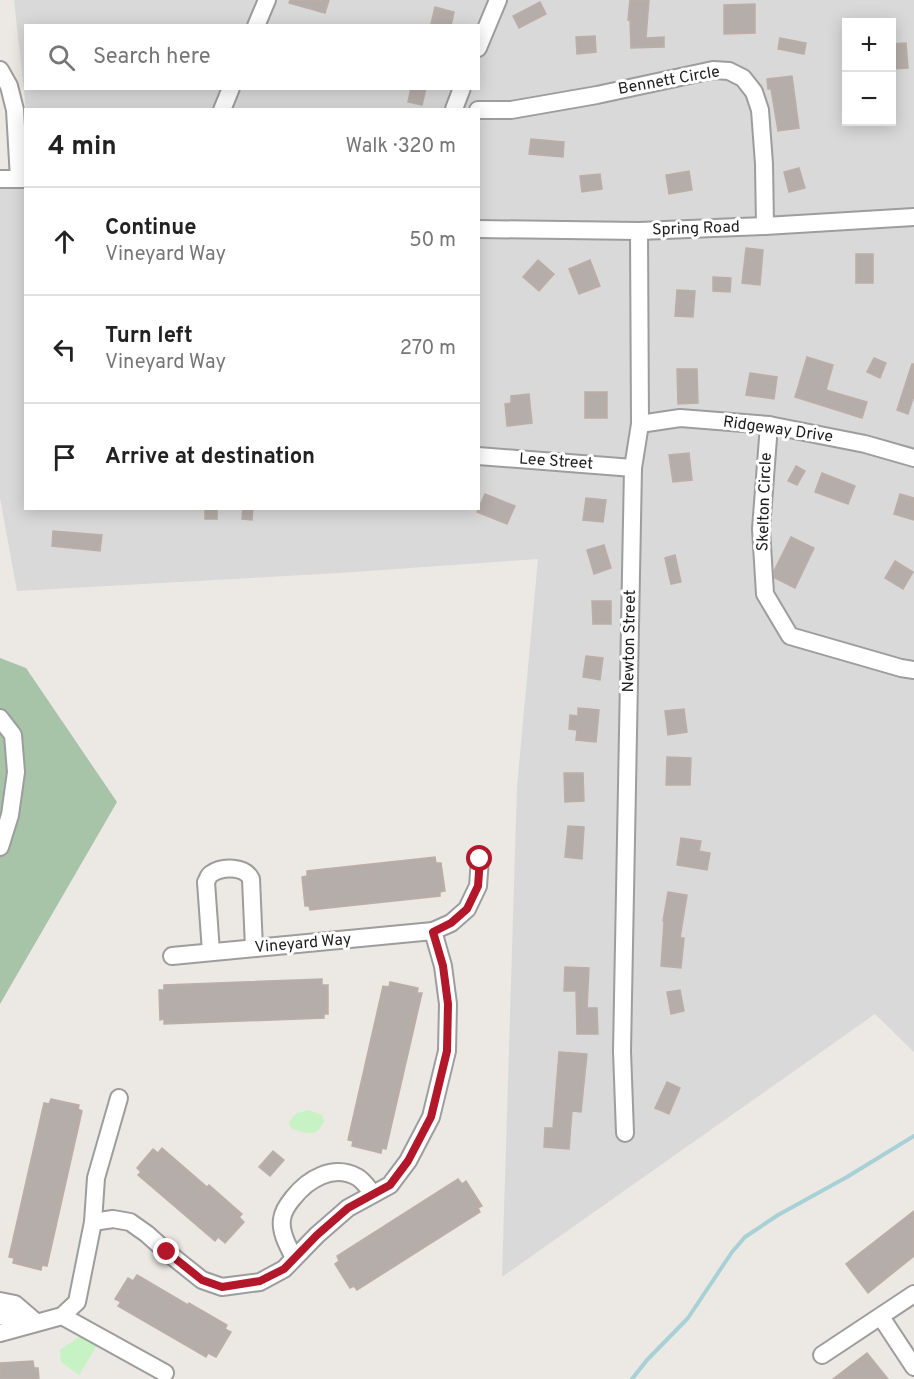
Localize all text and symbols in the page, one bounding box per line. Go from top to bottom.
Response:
map controls [842,18,896,126]
button: + [842,18,896,72]
search box [24,24,480,90]
icon: search [45,41,78,74]
text: Search here [93,44,211,71]
street label: Bennett Circle [617,62,721,100]
button: − [842,72,896,126]
text: 4 min [48,131,117,164]
text: Walk · 320 m [346,134,456,160]
text: Continue [105,215,196,242]
street label: Spring Road [652,217,740,241]
icon: ahead [48,225,81,258]
text: 50 m [409,228,456,254]
text: Vineyard Way [105,242,226,268]
text: Turn left [105,323,193,350]
icon: left [48,333,81,366]
text: 270 m [400,336,456,362]
text: Vineyard Way [105,350,226,376]
street label: Ridgeway Drive [722,412,834,448]
icon: arrive [48,441,81,474]
text: Arrive at destination [105,444,315,471]
street label: Lee Street [518,449,594,475]
street label: Skelton Circle [753,452,777,552]
street label: Newton Street [619,589,641,693]
route start [466,845,492,871]
street label: Vineyard Way [254,930,352,958]
route end [153,1238,179,1264]

